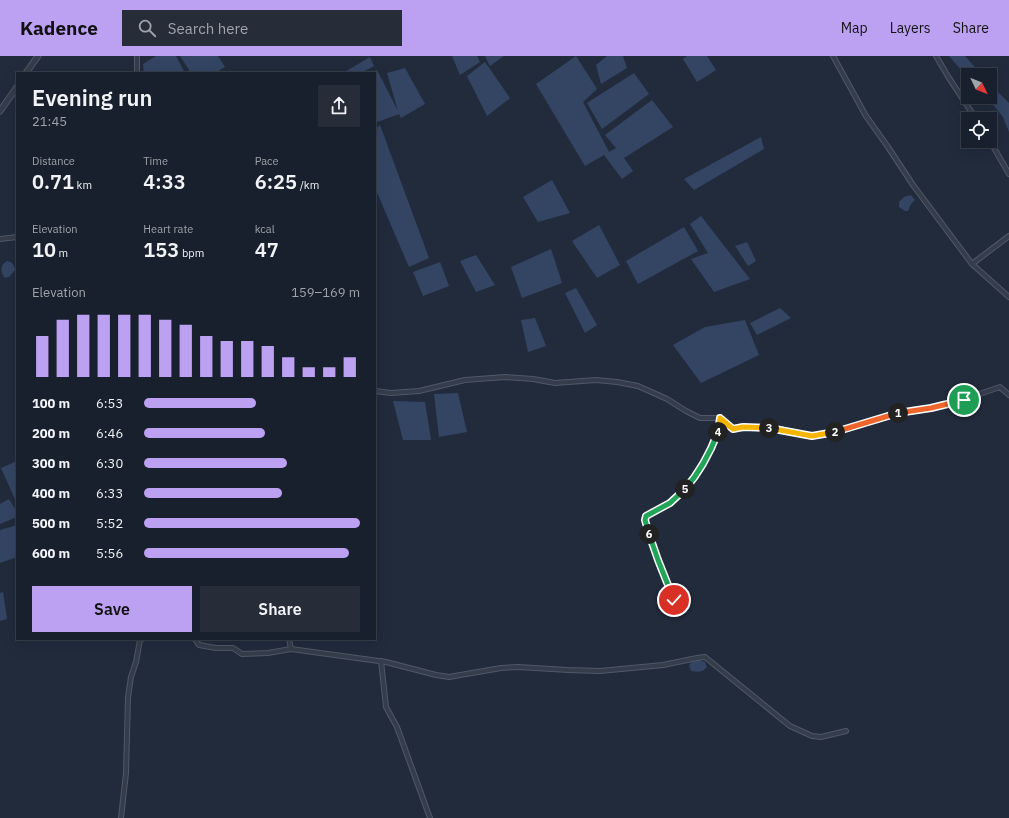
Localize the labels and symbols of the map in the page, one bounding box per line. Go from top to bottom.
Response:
north arrow [961,68,997,104]
pin [947,383,981,417]
pin: 1 [888,403,908,423]
pin: 3 [759,418,779,438]
pin: 4 [708,422,728,442]
pin: 2 [825,422,845,442]
pin: 5 [675,479,695,499]
pin: 6 [639,524,659,544]
pin [657,583,691,617]

